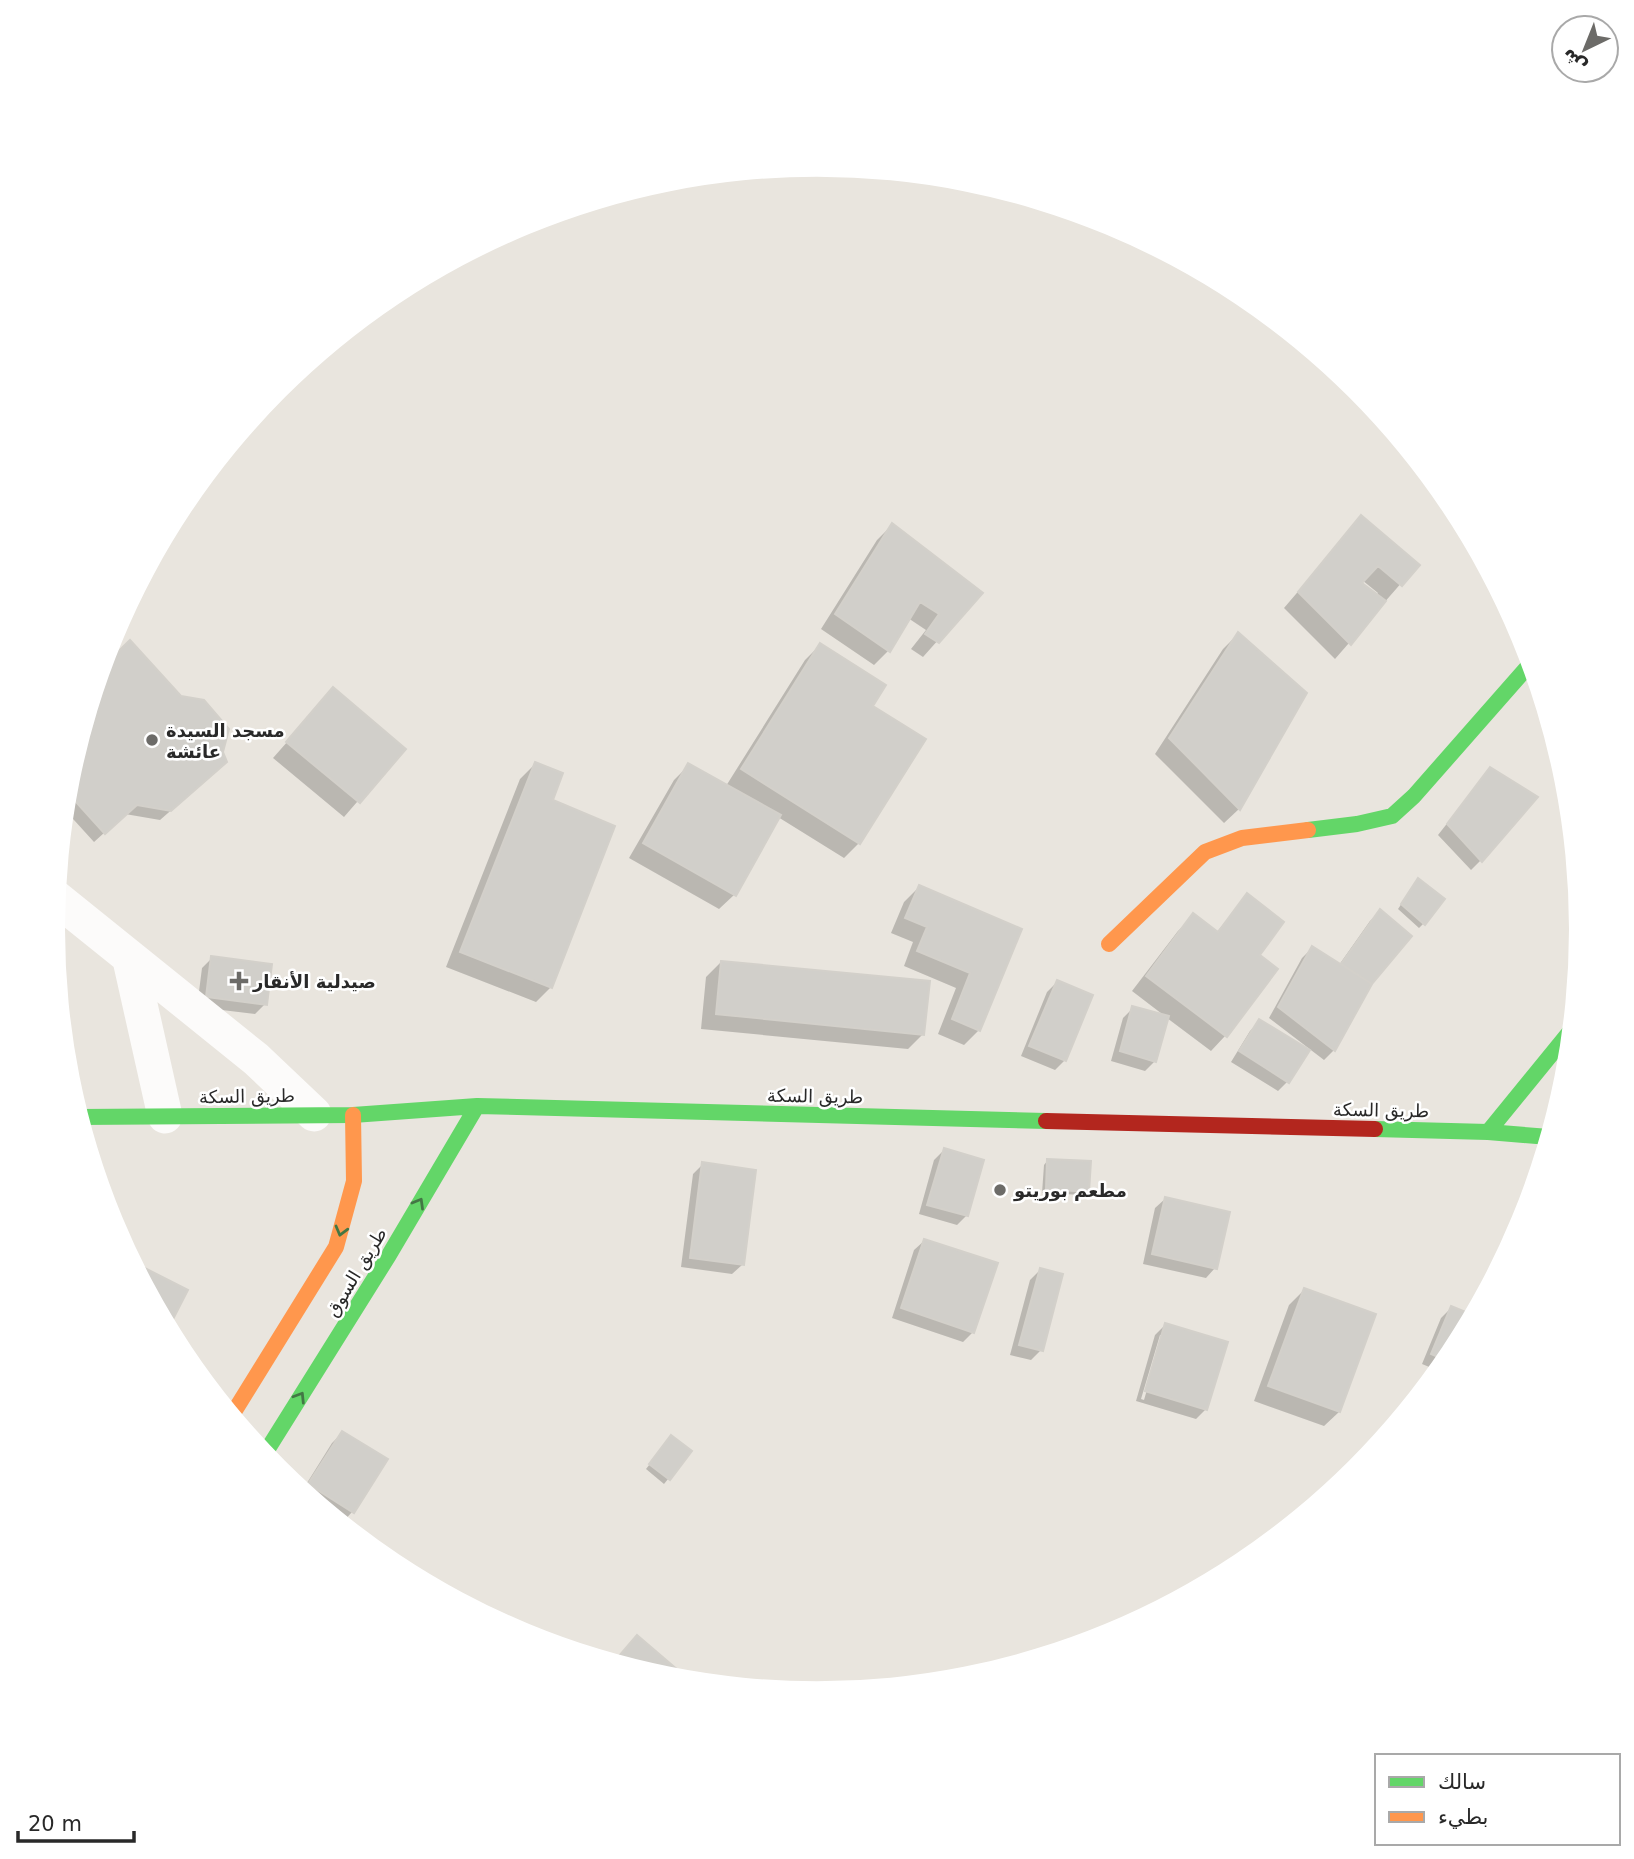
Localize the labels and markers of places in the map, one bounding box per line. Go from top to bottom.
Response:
place label: مسجد السيدة عائشة [166,720,285,762]
marker: مسجد السيدة عائشة [144,732,160,748]
place label: صيدلية الأنقار [252,971,376,992]
marker: صيدلية الأنقار [231,973,247,989]
place label: مطعم بوريتو [1013,1180,1127,1202]
marker: مطعم بوريتو [992,1182,1008,1198]

